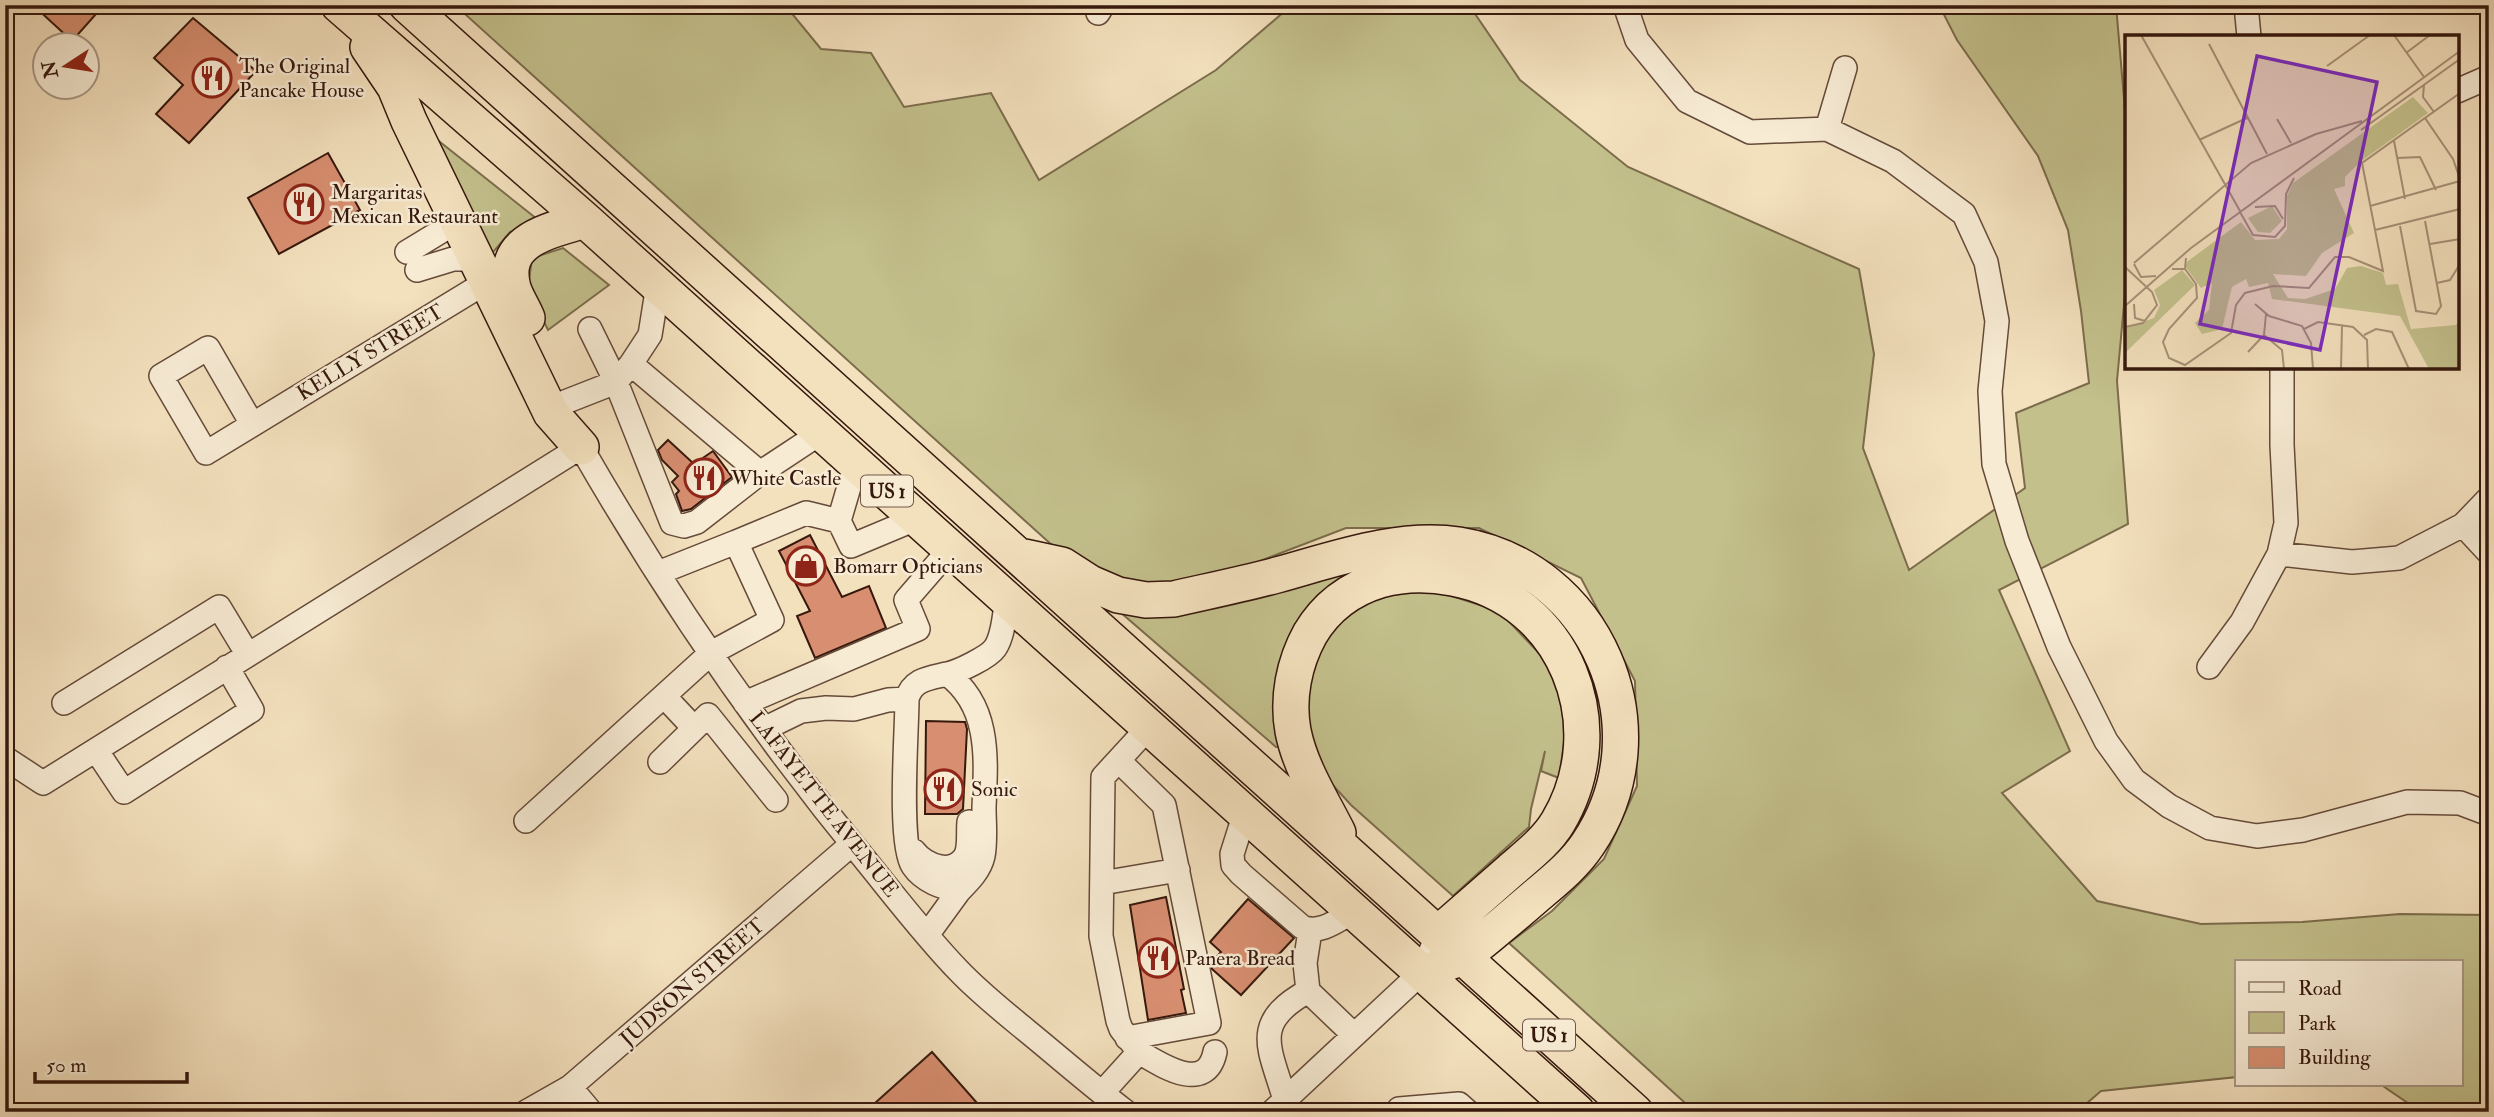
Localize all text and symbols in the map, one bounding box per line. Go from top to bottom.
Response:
north arrow [32,32,102,102]
inset map [2125,35,2459,369]
place label: The Original Pancake House [239,53,364,104]
restaurant icon: The Original Pancake House [191,57,233,99]
text: N [37,58,64,81]
place label: Margaritas Mexican Restaurant [331,179,498,230]
restaurant icon: Margaritas Mexican Restaurant [283,183,325,225]
street label: KELLY STREET [292,298,449,407]
restaurant icon: White Castle [683,457,725,499]
place label: White Castle [730,465,841,492]
road number: US 1 [861,476,913,506]
shop icon: Bomarr Opticians [785,545,827,587]
place label: Bomarr Opticians [833,553,983,580]
street label: LAFAYETTE AVENUE [743,706,905,903]
restaurant icon: Sonic [923,768,965,810]
place label: Sonic [971,776,1018,803]
street label: JUDSON STREET [614,912,771,1053]
restaurant icon: Panera Bread [1137,937,1179,979]
place label: Panera Bread [1185,945,1296,972]
legend [2235,960,2462,1086]
text: Road [2298,975,2343,1002]
text: Park [2298,1010,2336,1037]
road number: US 1 [1523,1020,1575,1050]
scale bar [35,1040,187,1084]
text: Building [2298,1044,2371,1071]
text: 50 m [46,1052,87,1079]

